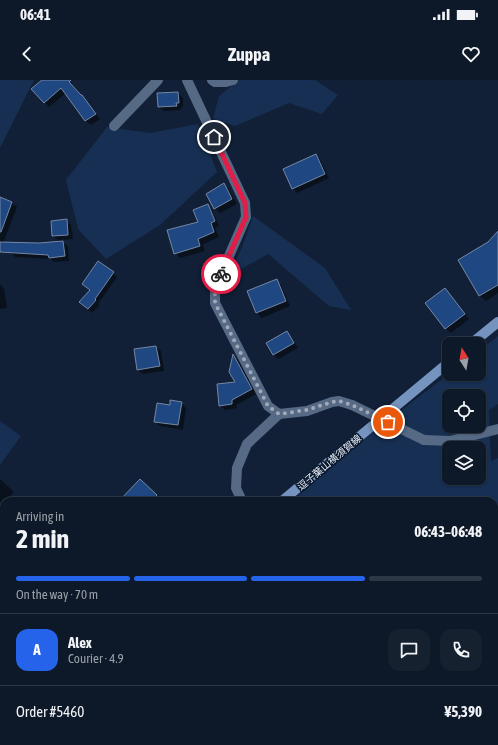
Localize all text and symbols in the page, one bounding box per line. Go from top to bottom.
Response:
text: 06:41 [20,6,51,23]
icon: back [16,43,38,65]
icon: heart [460,43,482,65]
text: Zuppa [228,44,270,65]
pin [197,120,231,154]
icon: home [203,126,225,148]
courier [201,254,241,294]
icon: bike [210,263,232,285]
north arrow [442,337,486,381]
map controls [442,337,486,485]
button: locate [442,389,486,433]
pin [371,405,405,439]
icon: bag [377,411,399,433]
street label: 逗子葉山横須賀線 [295,432,363,492]
button: layers [442,441,486,485]
text: Arriving in [16,509,64,524]
text: 06:43–06:48 [414,523,482,540]
text: 2 min [16,524,69,554]
text: On the way · 70 m [16,587,98,602]
button: chat [388,629,430,671]
button: phone [440,629,482,671]
text: Alex [68,634,92,651]
text: A [33,641,41,658]
text: Courier · 4.9 [68,651,124,666]
text: Order #5460 [16,703,84,720]
text: ¥5,390 [444,703,482,720]

